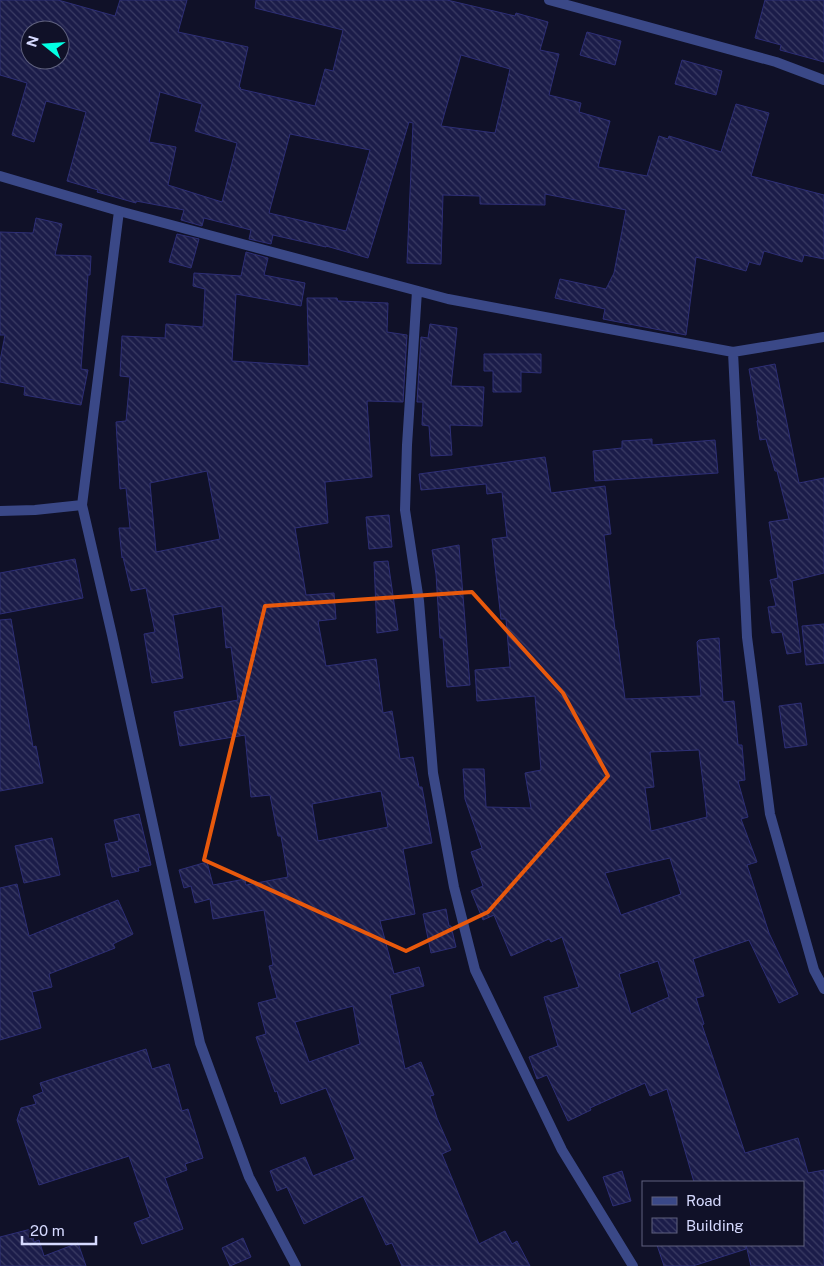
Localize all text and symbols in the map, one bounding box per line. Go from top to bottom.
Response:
north arrow [20,20,70,70]
text: N [23,34,42,49]
legend [642,1181,804,1246]
text: Road [686,1192,722,1209]
scale bar [22,1214,96,1246]
text: Building [686,1217,744,1234]
text: 20 m [30,1222,65,1239]

